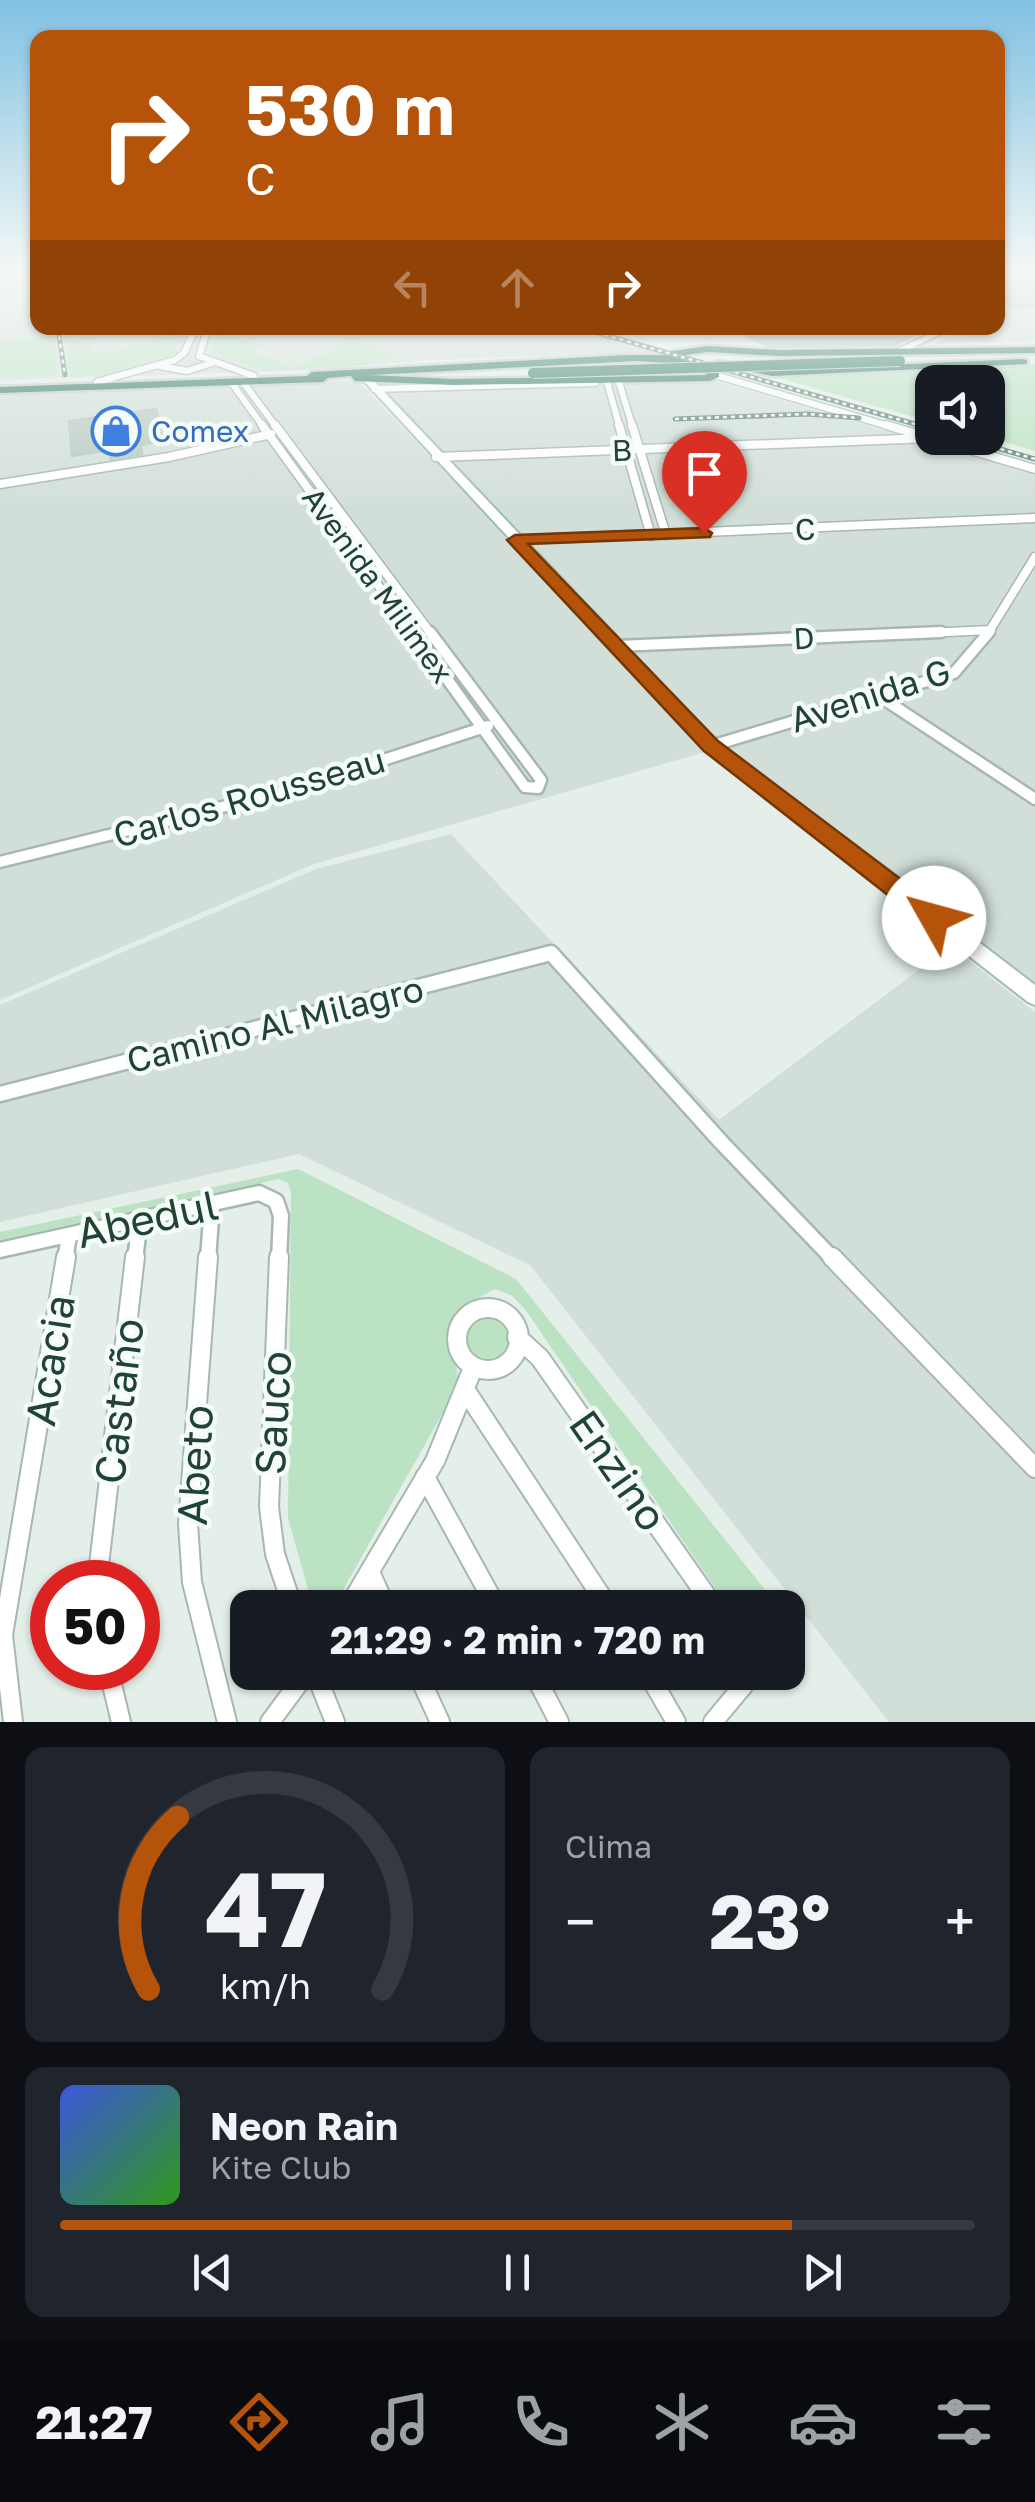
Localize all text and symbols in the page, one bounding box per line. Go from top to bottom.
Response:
text: 530 m [245,66,455,150]
icon: right [80,70,210,200]
text: C [245,151,276,205]
icon: left [385,260,440,315]
icon: ahead [490,260,545,315]
icon: right [595,260,650,315]
map controls [915,365,1005,455]
button: sound [915,365,1005,455]
shop icon: Comex [90,405,142,457]
place label: Comex [151,413,249,449]
pin [662,431,747,534]
street label: B [611,432,633,468]
icon: arrive [677,446,732,501]
street label: Avenida Milimex [295,480,461,690]
street label: C [794,510,816,548]
street label: D [793,619,815,657]
street label: Avenida G [784,649,956,741]
street label: Carlos Rousseau [108,738,390,856]
position arrow [882,866,986,970]
street label: Camino Al Milagro [122,967,428,1081]
street label: Abedul [72,1179,222,1257]
street label: Acacia [14,1291,84,1429]
street label: Castaño [83,1316,153,1486]
street label: Sauco [244,1350,300,1476]
street label: Enzino [560,1400,678,1540]
street label: Abeto [166,1404,222,1526]
speed limit sign: 50 [30,1560,160,1690]
text: 21:29 · 2 min · 720 m [330,1617,705,1662]
text: Clima [565,1827,652,1865]
text: 47 [204,1845,326,1970]
text: 23° [710,1875,830,1966]
text: − [565,1888,595,1954]
text: + [945,1888,975,1954]
text: km/h [220,1964,310,2007]
text: Neon Rain [210,2103,398,2148]
text: Kite Club [210,2148,351,2186]
icon: previous [185,2245,240,2300]
icon: pause [490,2245,545,2300]
icon: next [795,2245,850,2300]
icon: directions [224,2387,294,2457]
icon: music [365,2387,435,2457]
icon: phone [506,2387,576,2457]
icon: climate [647,2387,717,2457]
icon: car [788,2387,858,2457]
icon: filters [929,2387,999,2457]
text: 21:27 [36,2395,153,2449]

